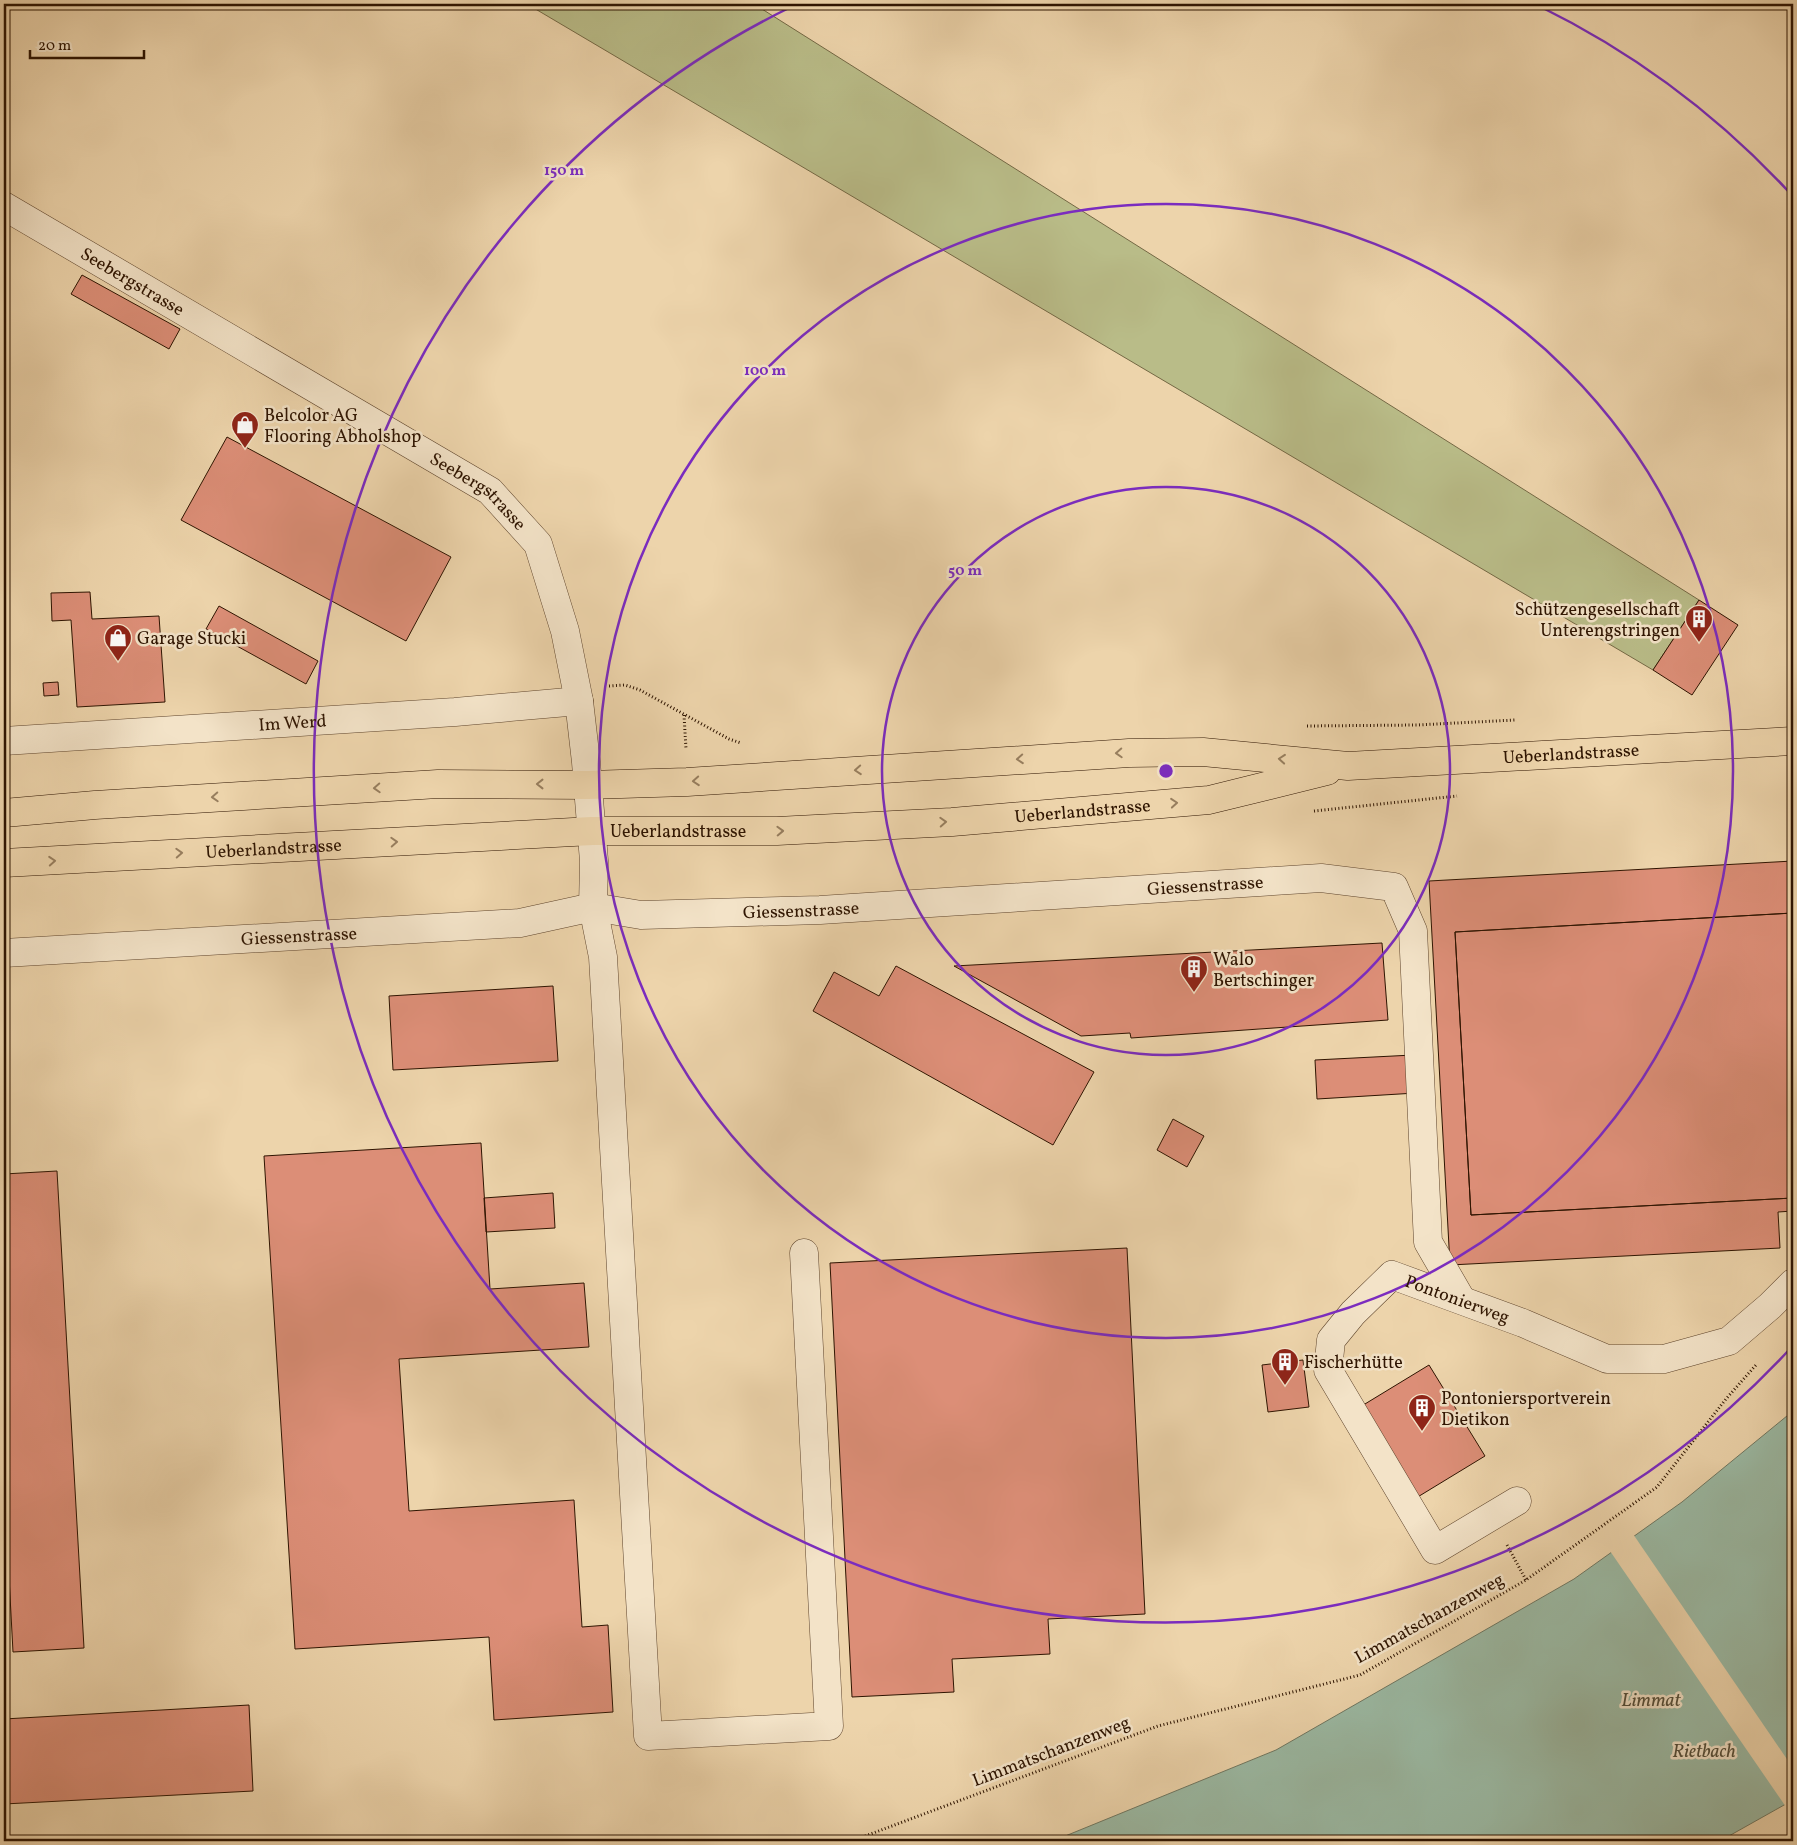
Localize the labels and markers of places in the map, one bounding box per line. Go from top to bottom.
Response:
place label: Belcolor AG Flooring Abholshop [264,404,421,450]
shop icon: Belcolor AG Flooring Abholshop [230,410,260,449]
place label: Schützengesellschaft Unterengstringen [1515,598,1680,644]
building icon: Schützengesellschaft Unterengstringen [1684,604,1714,643]
shop icon: Garage Stucki [103,623,133,662]
place label: Garage Stucki [137,627,246,652]
centre of rings [1157,762,1175,780]
place label: Walo Bertschinger [1213,948,1315,994]
building icon: Walo Bertschinger [1179,954,1209,993]
building icon: Fischerhütte [1270,1347,1300,1386]
place label: Fischerhütte [1304,1351,1403,1376]
place label: Pontoniersportverein Dietikon [1441,1387,1611,1433]
building icon: Pontoniersportverein Dietikon [1407,1393,1437,1432]

